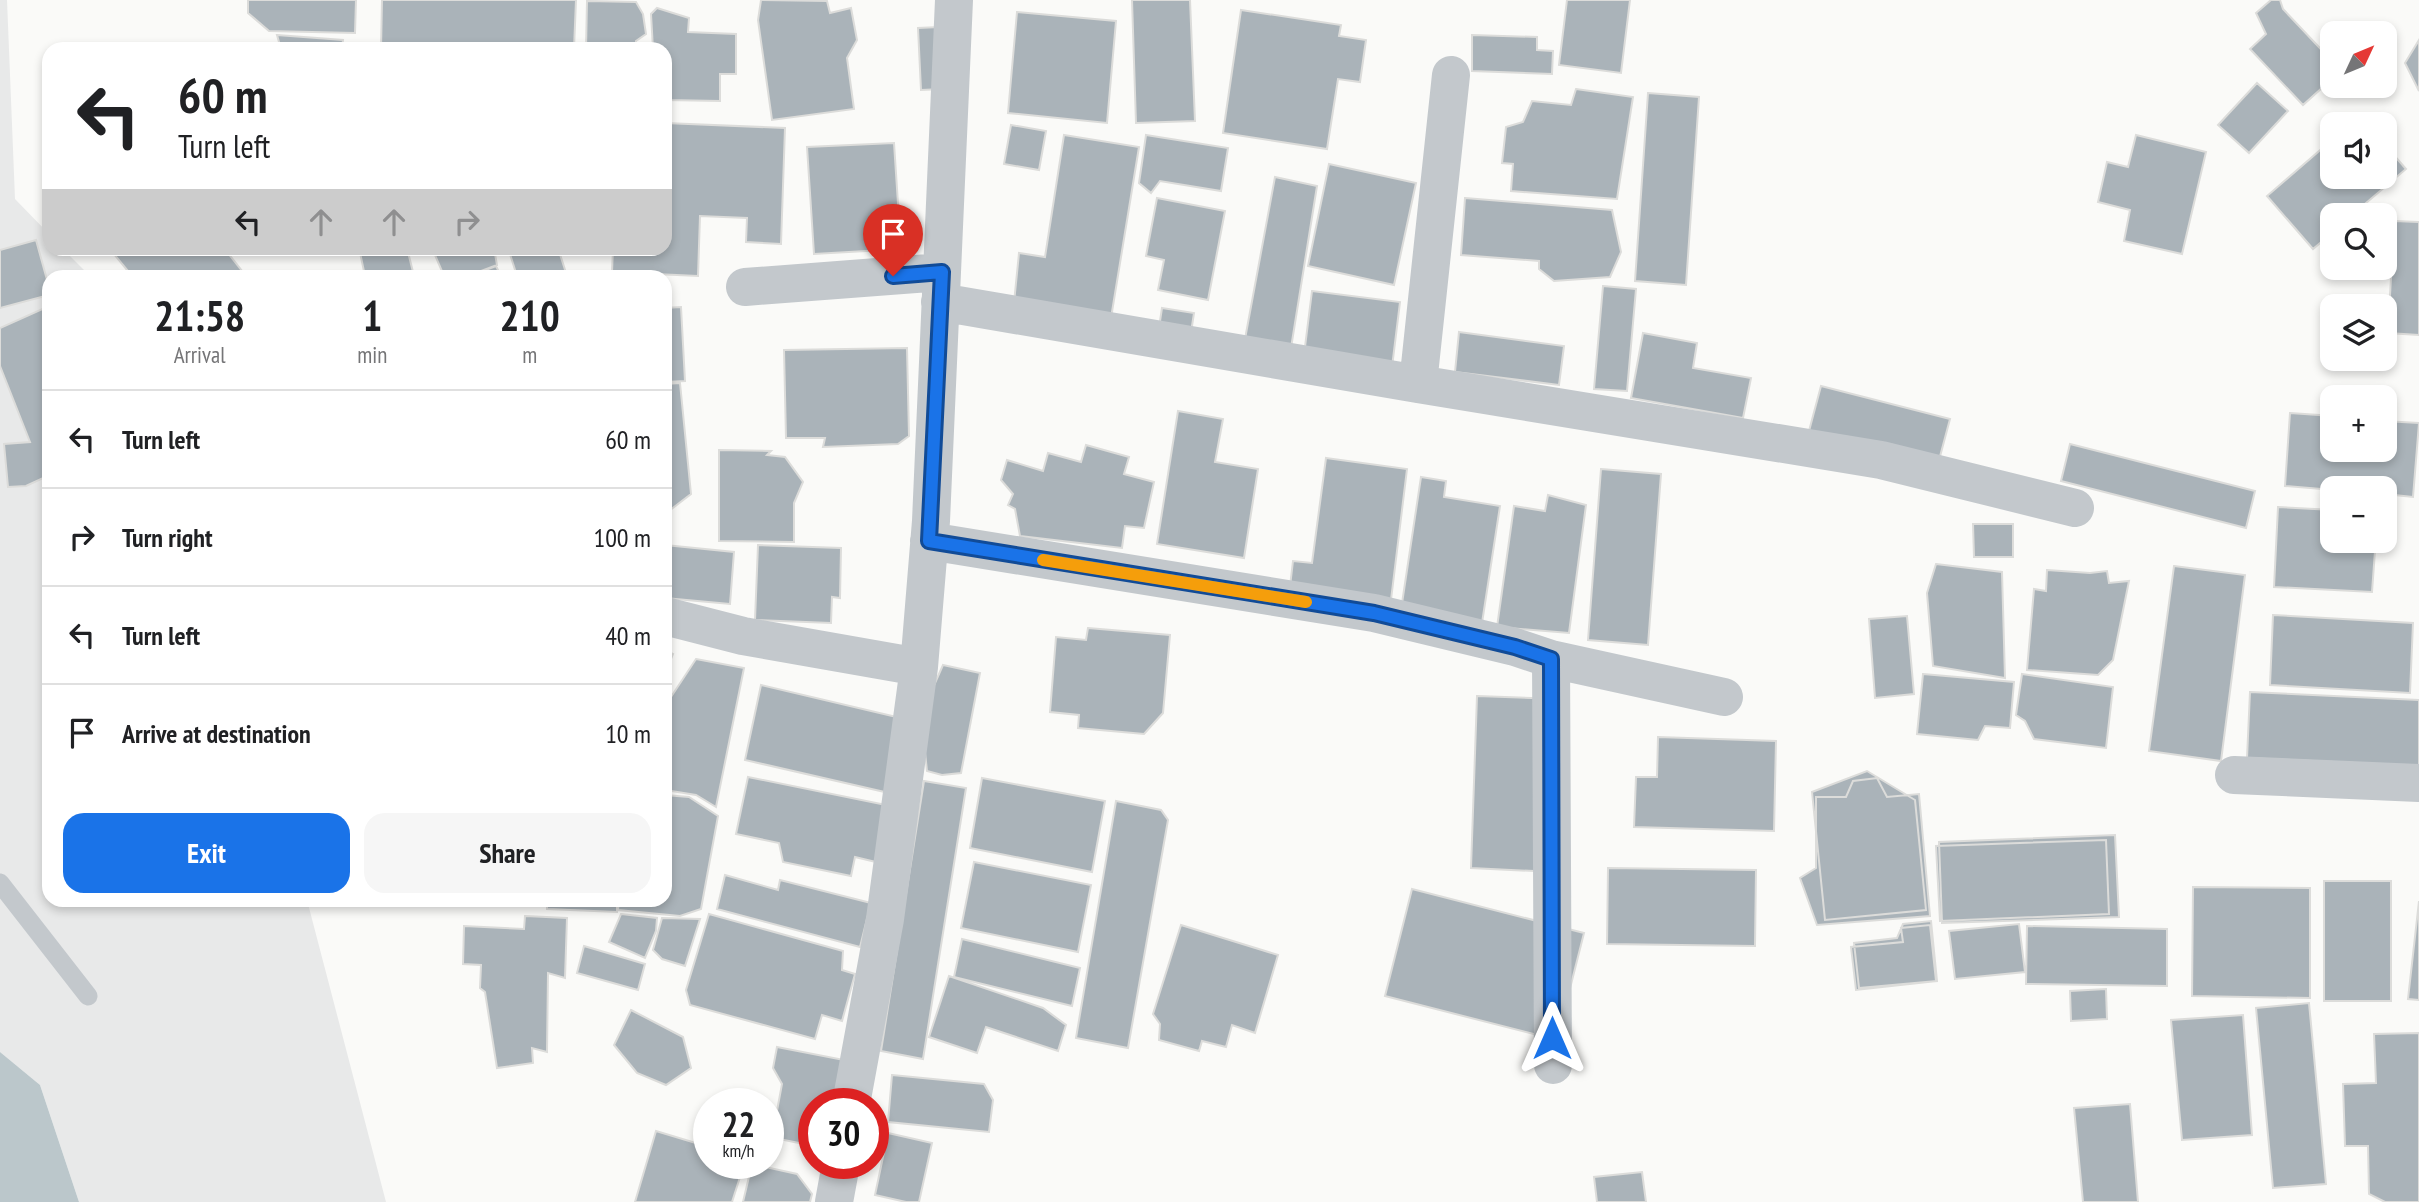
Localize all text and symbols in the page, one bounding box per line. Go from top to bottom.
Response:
north arrow [2320,21,2398,98]
map controls [2320,21,2397,553]
text: 60 m [178,63,267,127]
icon: left [63,70,154,161]
button: sound [2320,112,2397,189]
text: Turn left [178,125,270,167]
icon: left [229,203,267,241]
icon: ahead [302,203,340,241]
icon: ahead [375,203,413,241]
icon: right [448,203,486,241]
button: search [2320,203,2397,280]
pin [863,204,923,276]
icon: arrive [874,215,912,253]
text: 21:58 [154,288,245,343]
text: 1 [362,288,382,343]
text: 210 [500,288,560,343]
button: layers [2320,294,2397,371]
text: Arrival [174,340,226,369]
text: min [357,340,387,369]
text: m [522,340,537,369]
button: + [2320,385,2397,462]
icon: left [63,420,101,458]
text: Turn left [122,423,200,456]
text: 60 m [605,423,651,456]
button: − [2320,476,2397,553]
icon: right [63,518,101,556]
text: Turn right [122,521,213,554]
text: 100 m [593,521,651,554]
icon: left [63,616,101,654]
text: Turn left [122,619,200,652]
text: 40 m [605,619,651,652]
icon: arrive [63,714,101,752]
text: Arrive at destination [122,717,311,750]
text: 10 m [605,717,651,750]
button: Exit [63,813,350,893]
button: Share [364,813,651,893]
position arrow [1515,1001,1589,1075]
speed limit sign: 30 [798,1088,889,1179]
text: 22 [722,1101,755,1147]
text: km/h [723,1139,754,1162]

